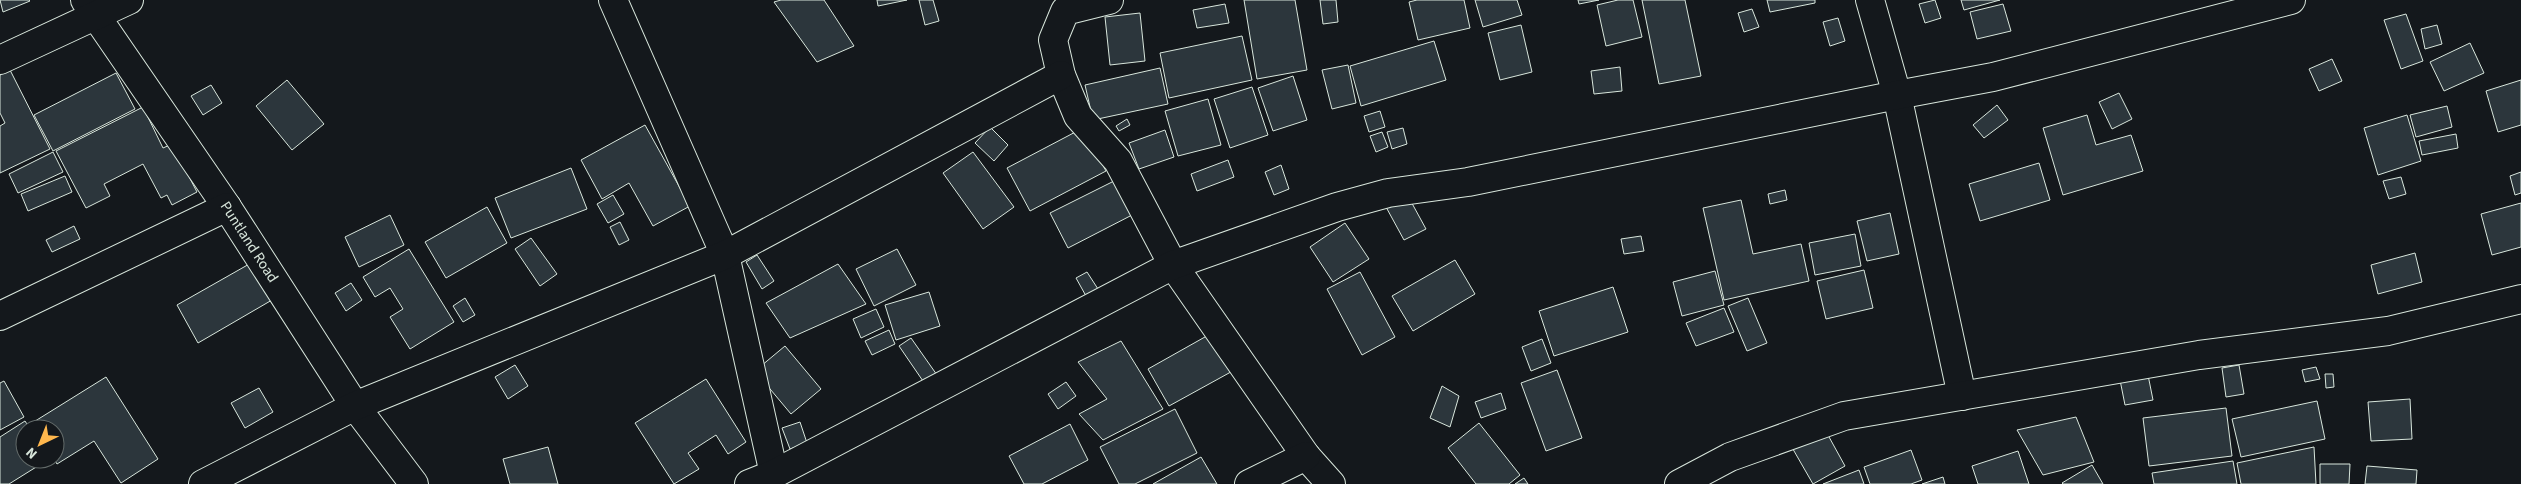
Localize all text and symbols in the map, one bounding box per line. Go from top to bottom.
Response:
street label: Puntland Road [215,197,283,287]
north arrow [15,419,65,469]
text: N [22,442,42,463]

